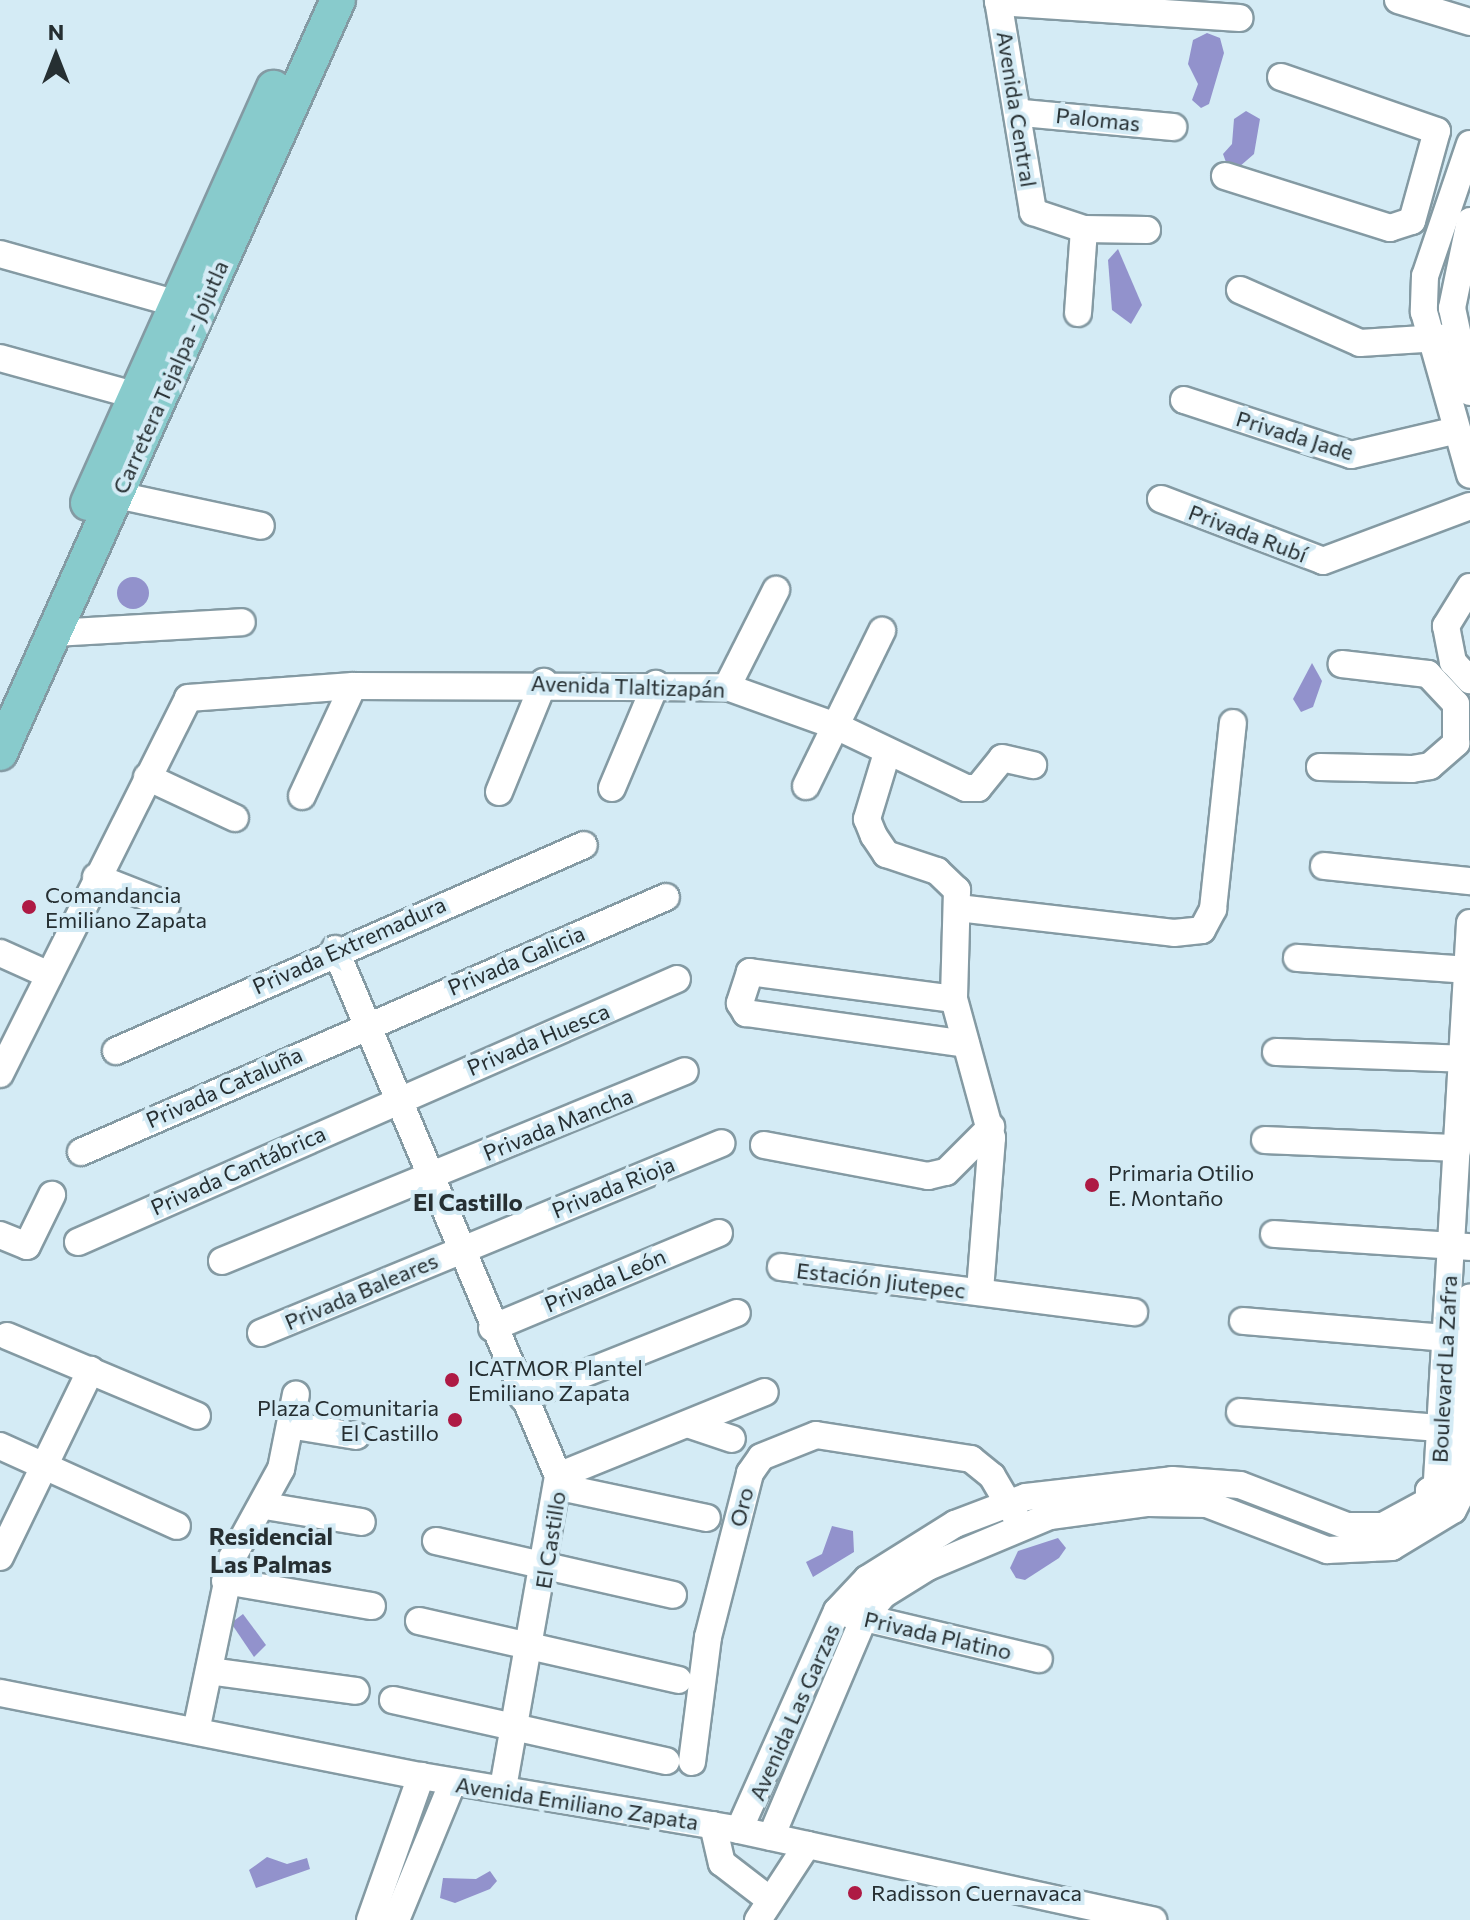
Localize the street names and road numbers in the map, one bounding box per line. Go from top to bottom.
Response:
street label: Avenida Central [992,29,1042,189]
street label: Palomas [1054,101,1142,137]
street label: Carretera Tejalpa - Jojutla [107,256,233,498]
street label: Privada Jade [1233,405,1357,465]
street label: Privada Rubí [1185,498,1311,568]
street label: Avenida Tlaltizapán [530,669,726,703]
street label: Privada Extremadura [248,890,450,1000]
street label: Privada Galicia [444,919,588,1001]
street label: Privada Huesca [463,997,613,1081]
street label: Privada Cataluña [142,1041,306,1133]
street label: Privada Mancha [479,1082,637,1166]
street label: Privada Cantábrica [146,1120,330,1220]
street label: Privada Rioja [548,1150,678,1224]
street label: Privada León [540,1243,670,1317]
street label: Privada Baleares [281,1247,441,1335]
street label: Estación Jiutepec [795,1257,967,1303]
street label: Boulevard La Zafra [1426,1275,1462,1463]
street label: Oro [723,1485,759,1529]
street label: El Castillo [529,1489,571,1591]
street label: Privada Platino [862,1605,1014,1665]
street label: Avenida Las Garzas [743,1620,845,1804]
street label: Avenida Emiliano Zapata [454,1771,700,1835]

